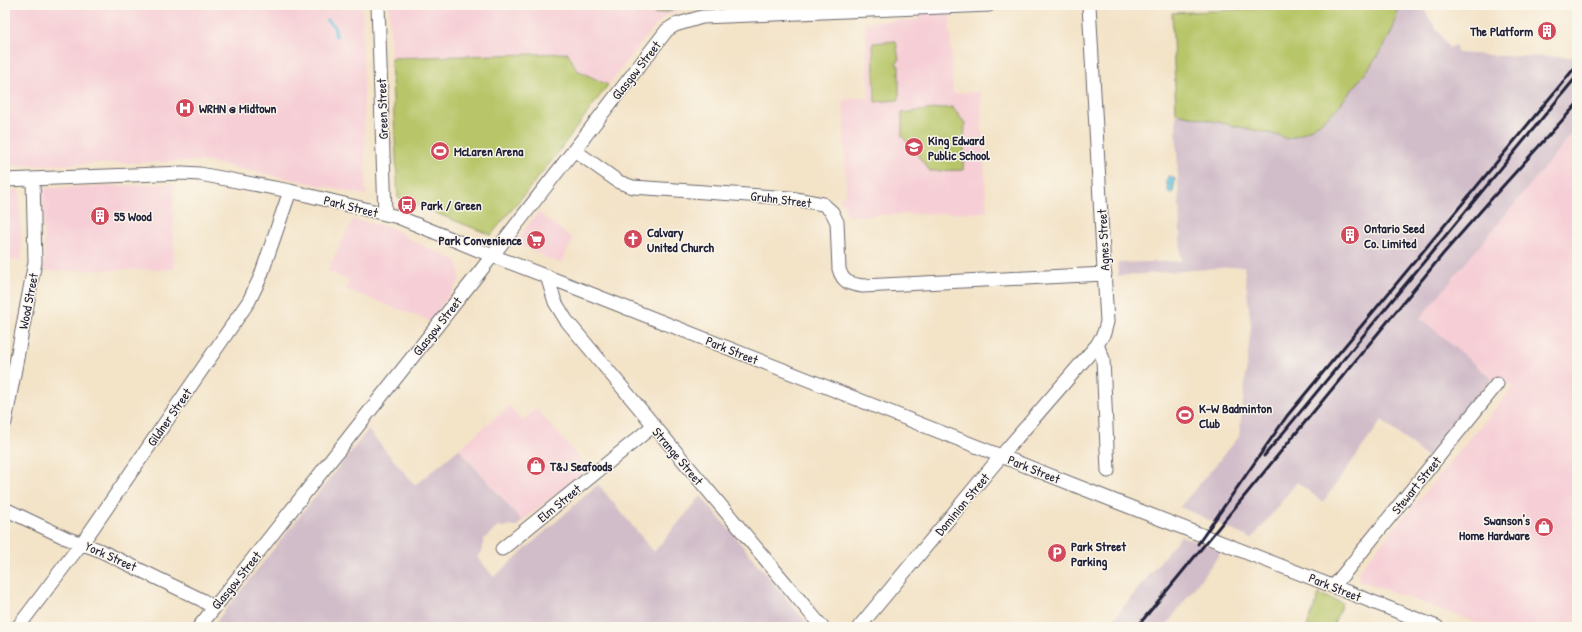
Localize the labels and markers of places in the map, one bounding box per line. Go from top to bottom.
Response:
building icon: The Platform [1536,20,1558,42]
place label: The Platform [1469,22,1533,40]
hospital icon: WRHN @ Midtown [174,97,196,119]
place label: WRHN @ Midtown [199,99,276,117]
place label: King Edward Public School [928,131,990,164]
school or university icon: King Edward Public School [903,136,925,158]
sports icon: McLaren Arena [429,140,451,162]
place label: McLaren Arena [454,142,524,160]
bus stop icon: Park / Green [396,194,418,216]
place label: Park / Green [421,196,482,214]
building icon: 55 Wood [89,205,111,227]
place label: 55 Wood [114,207,152,225]
place label: Ontario Seed Co. Limited [1364,219,1425,252]
place label: Calvary United Church [647,223,714,256]
building icon: Ontario Seed Co. Limited [1339,224,1361,246]
church icon: Calvary United Church [622,228,644,250]
supermarket icon: Park Convenience [525,229,547,251]
place label: Park Convenience [439,231,523,249]
place label: K-W Badminton Club [1199,399,1272,432]
sports icon: K-W Badminton Club [1174,404,1196,426]
shop icon: T&J Seafoods [525,455,547,477]
place label: T&J Seafoods [549,457,612,475]
place label: Swanson's Home Hardware [1459,511,1531,544]
shop icon: Swanson's Home Hardware [1533,516,1555,538]
place label: Park Street Parking [1071,537,1127,571]
parking icon: Park Street Parking [1046,542,1068,564]

